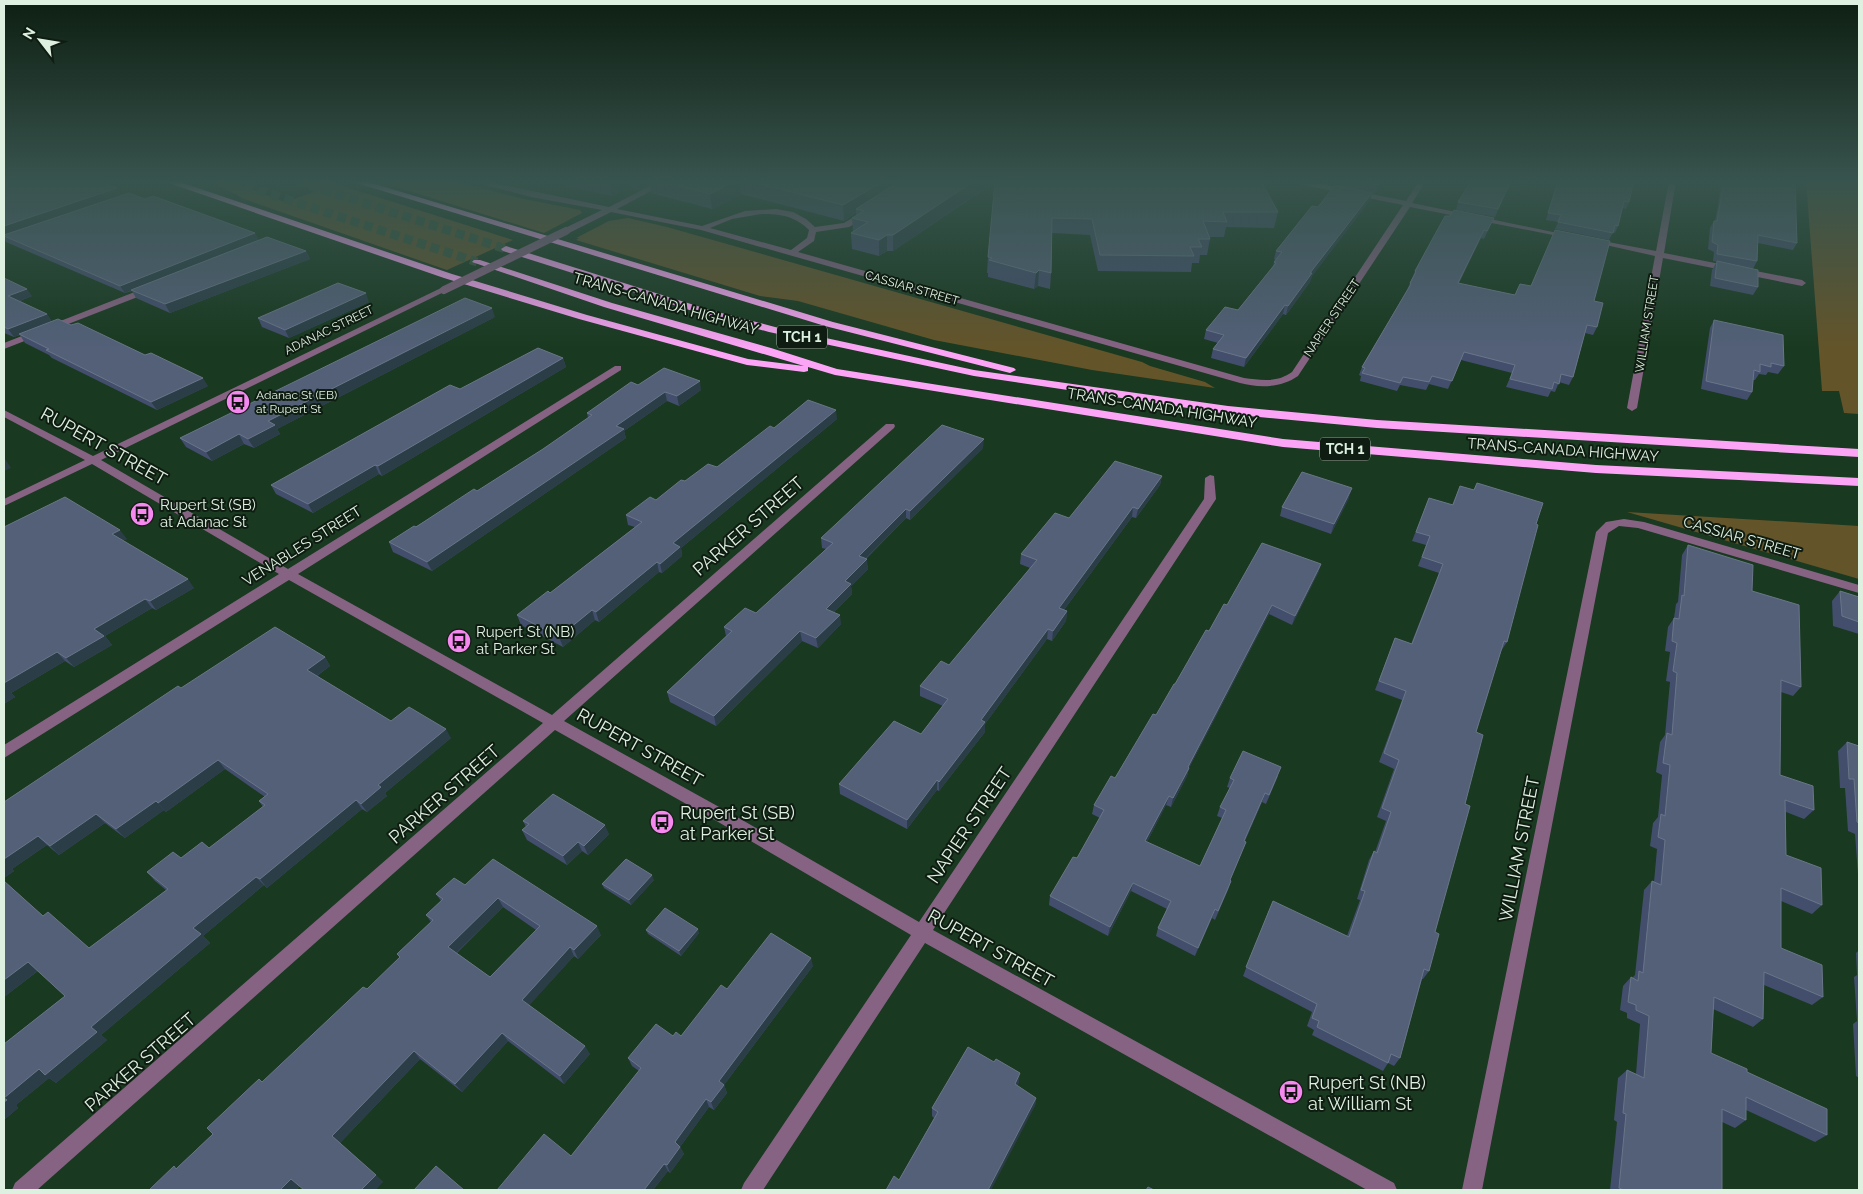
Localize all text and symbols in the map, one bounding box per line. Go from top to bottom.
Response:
north arrow [15,15,65,65]
text: N [19,25,38,42]
street label: CASSIAR STREET [863,268,961,308]
street label: TRANS-CANADA HIGHWAY [571,269,761,339]
street label: WILLIAM STREET [1632,274,1662,374]
street label: NAPIER STREET [1301,276,1363,359]
street label: ADANAC STREET [282,302,376,358]
road number: TCH 1 [777,326,827,348]
street label: TRANS-CANADA HIGHWAY [1066,384,1258,432]
place label: Adanac St (EB) at Rupert St [256,388,337,416]
bus stop icon: Adanac St (EB) at Rupert St [225,389,251,415]
street label: RUPERT STREET [37,403,171,489]
street label: TRANS-CANADA HIGHWAY [1467,434,1660,466]
road number: TCH 1 [1320,438,1370,460]
street label: PARKER STREET [688,472,808,580]
place label: Rupert St (SB) at Adanac St [160,496,256,531]
bus stop icon: Rupert St (SB) at Adanac St [129,501,155,527]
street label: VENABLES STREET [239,502,365,590]
street label: CASSIAR STREET [1681,513,1803,563]
place label: Rupert St (NB) at Parker St [476,623,574,658]
bus stop icon: Rupert St (NB) at Parker St [446,628,472,654]
street label: RUPERT STREET [573,704,707,790]
street label: PARKER STREET [384,740,504,848]
street label: NAPIER STREET [922,763,1016,887]
street label: WILLIAM STREET [1495,774,1543,924]
place label: Rupert St (SB) at Parker St [680,802,795,844]
bus stop icon: Rupert St (SB) at Parker St [649,809,675,835]
street label: RUPERT STREET [924,905,1058,991]
street label: PARKER STREET [80,1008,200,1116]
place label: Rupert St (NB) at William St [1308,1072,1426,1114]
bus stop icon: Rupert St (NB) at William St [1278,1079,1304,1105]

